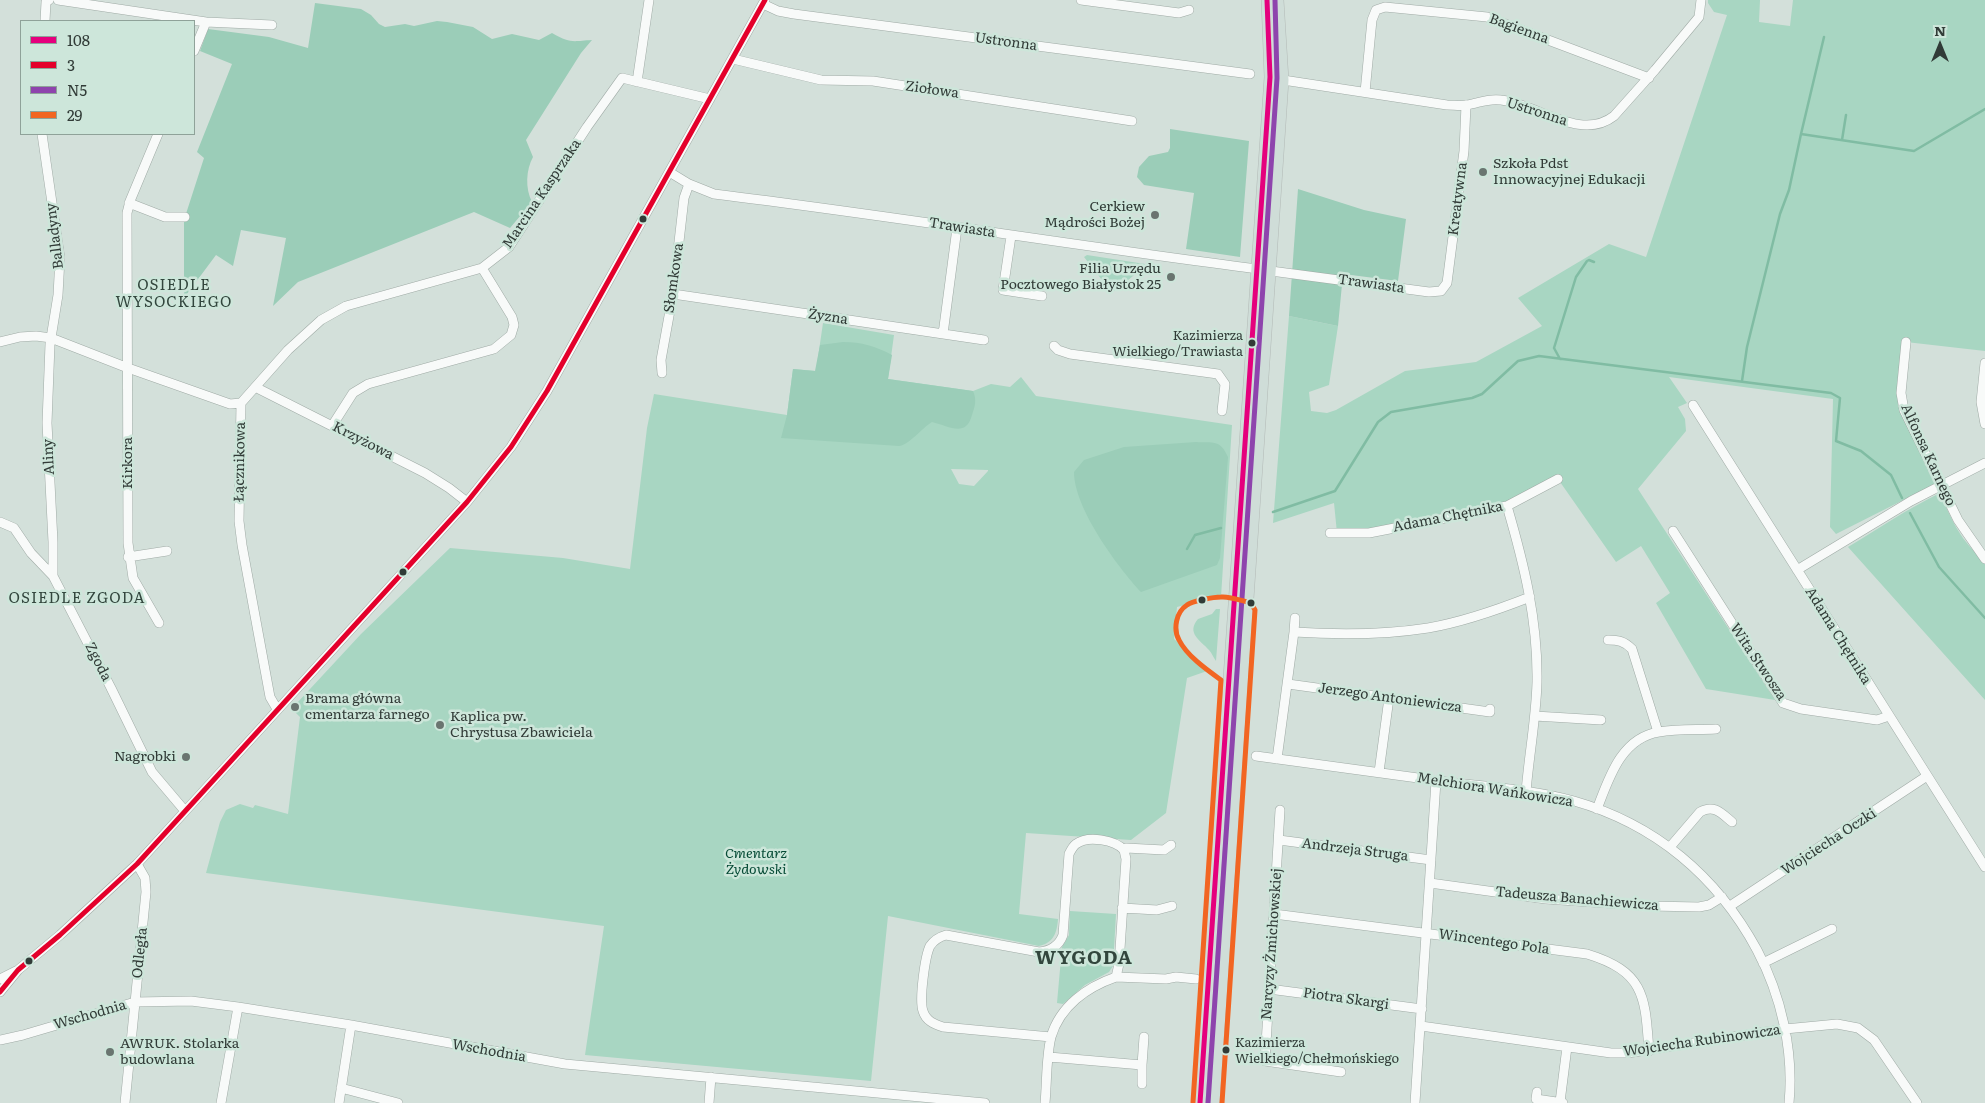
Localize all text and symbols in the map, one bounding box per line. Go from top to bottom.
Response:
street label: Bagienna [1487,10,1551,48]
legend [20,20,195,135]
north arrow [1915,20,1965,70]
text: N [1934,20,1946,40]
text: 108 [67,28,90,51]
street label: Ustronna [974,29,1038,55]
text: 3 [67,53,75,76]
text: N5 [67,78,87,101]
street label: Ziołowa [904,78,960,102]
street label: Ustronna [1505,94,1569,130]
text: 29 [67,103,82,126]
street label: Marcina Kasprzaka [499,136,585,252]
place label: Szkoła Pdst Innowacyjnej Edukacji [1493,156,1646,188]
street label: Kreatywna [1445,161,1471,237]
marker: Szkoła Pdst Innowacyjnej Edukacji [1477,166,1489,178]
place label: Cerkiew Mądrości Bożej [1044,199,1145,232]
street label: Balladyny [43,202,67,270]
marker: Cerkiew Mądrości Bożej [1149,209,1161,221]
unlabelled marker [638,214,648,224]
street label: Trawiasta [928,214,996,242]
street label: Słomkowa [661,242,687,314]
place label: Filia Urzędu Pocztowego Białystok 25 [1000,261,1161,294]
marker: Filia Urzędu Pocztowego Białystok 25 [1165,271,1177,283]
street label: Trawiasta [1337,271,1405,297]
district label: OSIEDLE WYSOCKIEGO [114,277,234,312]
street label: Żyzna [807,306,849,328]
place label: Kazimierza Wielkiego/Trawiasta [1112,328,1243,359]
marker: Kazimierza Wielkiego/Trawiasta [1247,338,1257,348]
street label: Alfonsa Karnego [1897,401,1959,509]
street label: Krzyżowa [330,418,396,464]
street label: Łącznikowa [231,422,249,502]
street label: Kirkora [120,437,136,489]
street label: Aliny [40,438,58,476]
street label: Adama Chętnika [1392,498,1504,536]
unlabelled marker [398,567,408,577]
street label: Adama Chętnika [1801,584,1875,688]
district label: OSIEDLE ZGODA [7,590,147,608]
unlabelled marker [1197,595,1207,605]
unlabelled marker [1246,598,1256,608]
street label: Wita Stwosza [1726,620,1790,704]
street label: Zgoda [81,640,115,684]
street label: Jerzego Antoniewicza [1317,680,1463,716]
place label: Brama główna cmentarza farnego [305,691,430,724]
marker: Brama główna cmentarza farnego [289,701,301,713]
place label: Kaplica pw. Chrystusa Zbawiciela [450,709,593,742]
marker: Kaplica pw. Chrystusa Zbawiciela [434,719,446,731]
place label: Nagrobki [114,749,176,765]
marker: Nagrobki [180,751,192,763]
street label: Melchiora Wańkowicza [1416,769,1574,811]
street label: Wojciecha Oczki [1778,805,1880,879]
street label: Andrzeja Struga [1301,835,1409,865]
park label: Cmentarz Żydowski [725,846,787,879]
street label: Narcyzy Żmichowskiej [1258,867,1286,1021]
street label: Tadeusza Banachiewicza [1495,883,1659,915]
street label: Wincentego Pola [1437,926,1551,958]
street label: Odległa [129,927,151,979]
district label: WYGODA [1034,947,1134,969]
unlabelled marker [24,956,34,966]
street label: Piotra Skargi [1302,985,1390,1013]
street label: Wschodnia [52,997,128,1033]
street label: Wojciecha Rubinowicza [1622,1022,1782,1060]
place label: Kazimierza Wielkiego/Chełmońskiego [1235,1035,1399,1066]
place label: AWRUK. Stolarka budowlana [120,1036,239,1068]
street label: Wschodnia [451,1036,527,1066]
marker: Kazimierza Wielkiego/Chełmońskiego [1221,1045,1231,1055]
marker: AWRUK. Stolarka budowlana [104,1046,116,1058]

